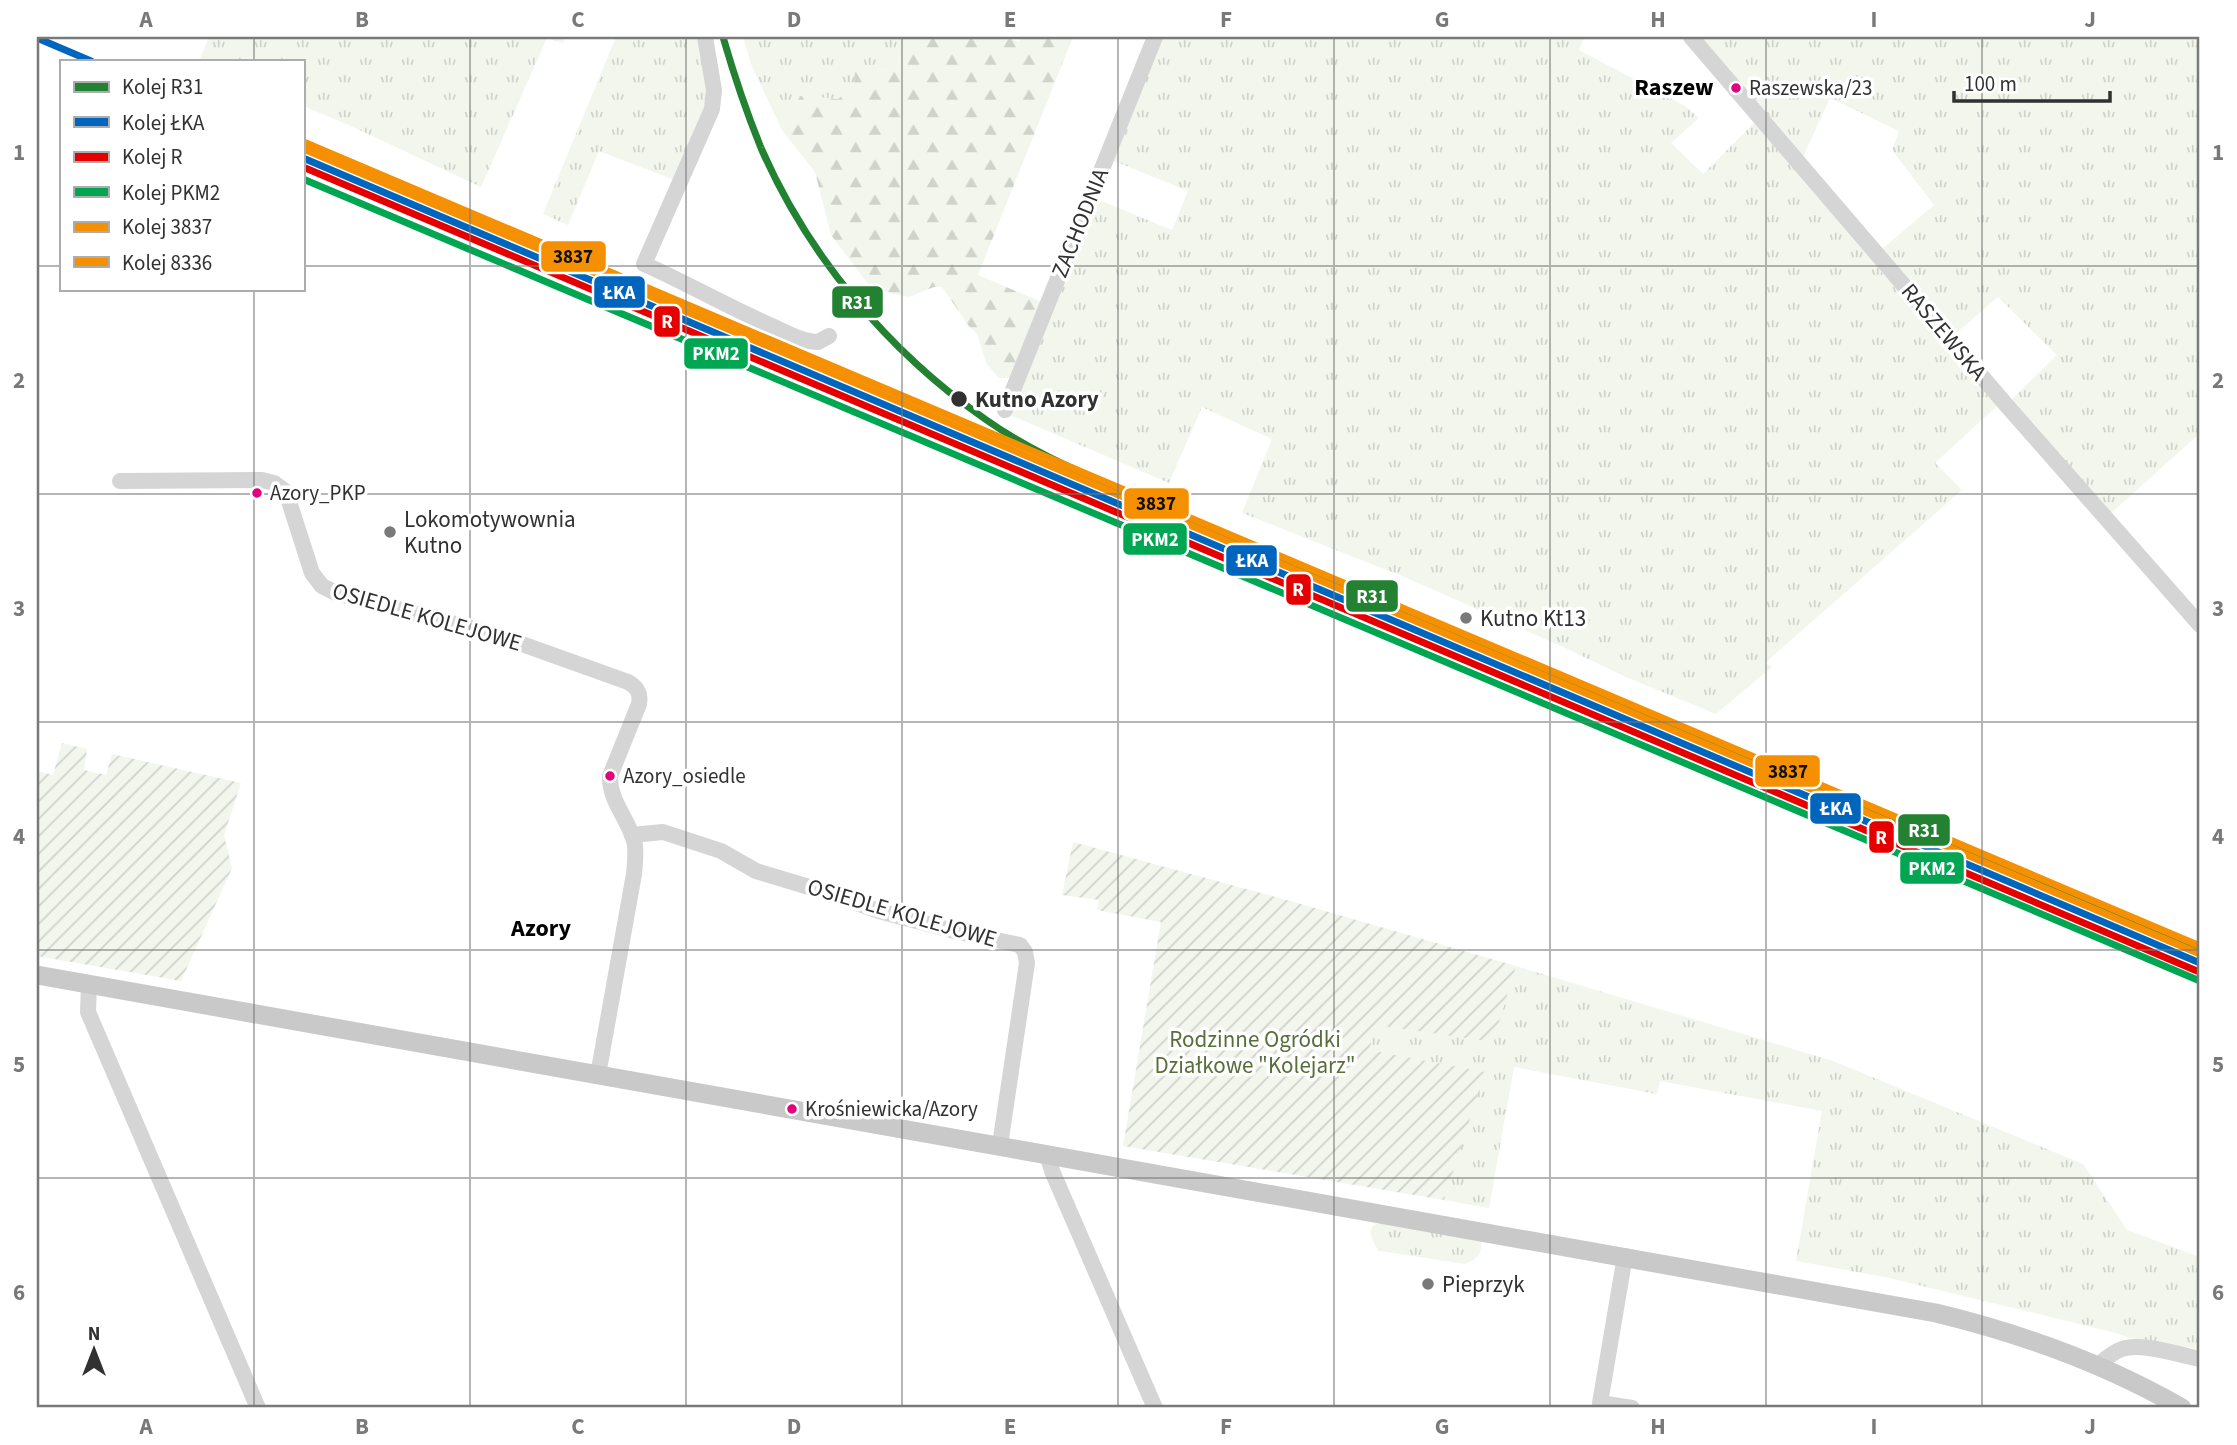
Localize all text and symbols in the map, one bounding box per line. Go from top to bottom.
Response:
text: A [138,3,153,36]
text: B [355,3,369,36]
text: C [571,3,585,36]
text: D [787,3,801,36]
text: E [1004,3,1016,36]
text: F [1220,3,1232,36]
text: G [1435,3,1449,36]
text: H [1650,3,1666,36]
text: I [1871,3,1877,36]
text: J [2084,3,2096,36]
legend [60,60,304,290]
scale bar [1954,60,2109,104]
text: 100 m [1964,69,2017,99]
district label: Raszew [1634,70,1714,105]
text: Kolej R31 [122,72,203,102]
place label: Raszewska/23 [1749,73,1872,103]
marker: Raszewska/23 [1729,81,1743,95]
text: Kolej ŁKA [122,108,205,138]
text: 1 [13,136,25,169]
text: 1 [2212,136,2224,169]
text: Kolej R [122,142,183,172]
street label: ZACHODNIA [1043,163,1117,283]
text: Kolej PKM2 [122,178,220,208]
text: Kolej 3837 [122,212,212,242]
line badge: 3837 [540,240,607,273]
text: 3837 [553,244,593,271]
text: Kolej 8336 [122,248,212,278]
line badge: ŁKA [593,275,646,309]
street label: RASZEWSKA [1893,276,1995,388]
text: ŁKA [602,280,635,307]
line badge: R31 [831,285,884,319]
text: R31 [841,290,873,317]
line badge: R [653,305,681,338]
text: R [661,309,673,336]
line badge: PKM2 [683,337,749,370]
text: PKM2 [692,341,740,368]
text: 2 [13,364,25,397]
text: 2 [2212,364,2224,397]
place label: Kutno Azory [975,383,1099,416]
marker: Kutno Azory [949,389,969,409]
place label: Azory_PKP [270,478,366,508]
marker: Azory_PKP [250,486,264,500]
line badge: 3837 [1123,487,1190,520]
text: 3837 [1136,491,1176,518]
place label: Lokomotywownia Kutno [404,503,576,562]
line badge: PKM2 [1122,522,1188,556]
marker: Lokomotywownia Kutno [382,524,398,540]
text: PKM2 [1131,527,1179,554]
line badge: ŁKA [1225,544,1278,577]
text: ŁKA [1235,548,1268,575]
line badge: R [1285,573,1312,606]
street label: OSIEDLE KOLEJOWE [328,574,526,660]
text: R [1292,577,1304,604]
line badge: R31 [1345,579,1399,613]
text: R31 [1356,584,1388,611]
text: 3 [13,592,25,625]
text: 3 [2212,592,2224,625]
place label: Kutno Kt13 [1480,602,1586,635]
marker: Kutno Kt13 [1458,610,1474,626]
line badge: 3837 [1754,754,1821,788]
text: 3837 [1768,759,1808,786]
place label: Azory_osiedle [623,761,746,791]
marker: Azory_osiedle [603,769,617,783]
line badge: ŁKA [1809,792,1862,825]
text: ŁKA [1819,796,1852,823]
line badge: R31 [1897,813,1951,847]
text: R31 [1908,818,1940,845]
text: 4 [13,820,25,853]
line badge: R [1868,820,1895,854]
text: 4 [2212,820,2224,853]
text: R [1875,825,1887,852]
line badge: PKM2 [1899,851,1965,885]
text: PKM2 [1908,856,1956,883]
street label: OSIEDLE KOLEJOWE [803,870,1001,956]
district label: Azory [510,911,572,946]
park label: Rodzinne Ogródki Działkowe "Kolejarz" [1154,1023,1356,1082]
text: 5 [13,1048,25,1081]
text: 5 [2212,1048,2224,1081]
place label: Krośniewicka/Azory [805,1094,978,1124]
marker: Krośniewicka/Azory [785,1102,799,1116]
place label: Pieprzyk [1442,1268,1525,1301]
text: 6 [13,1276,25,1309]
marker: Pieprzyk [1420,1276,1436,1292]
text: 6 [2212,1276,2224,1309]
north arrow [60,1316,130,1386]
text: N [88,1321,100,1348]
text: A [138,1410,153,1443]
text: B [355,1410,369,1443]
text: C [571,1410,585,1443]
text: D [787,1410,801,1443]
text: E [1004,1410,1016,1443]
text: F [1220,1410,1232,1443]
text: G [1435,1410,1449,1443]
text: H [1650,1410,1666,1443]
text: I [1871,1410,1877,1443]
text: J [2084,1410,2096,1443]

